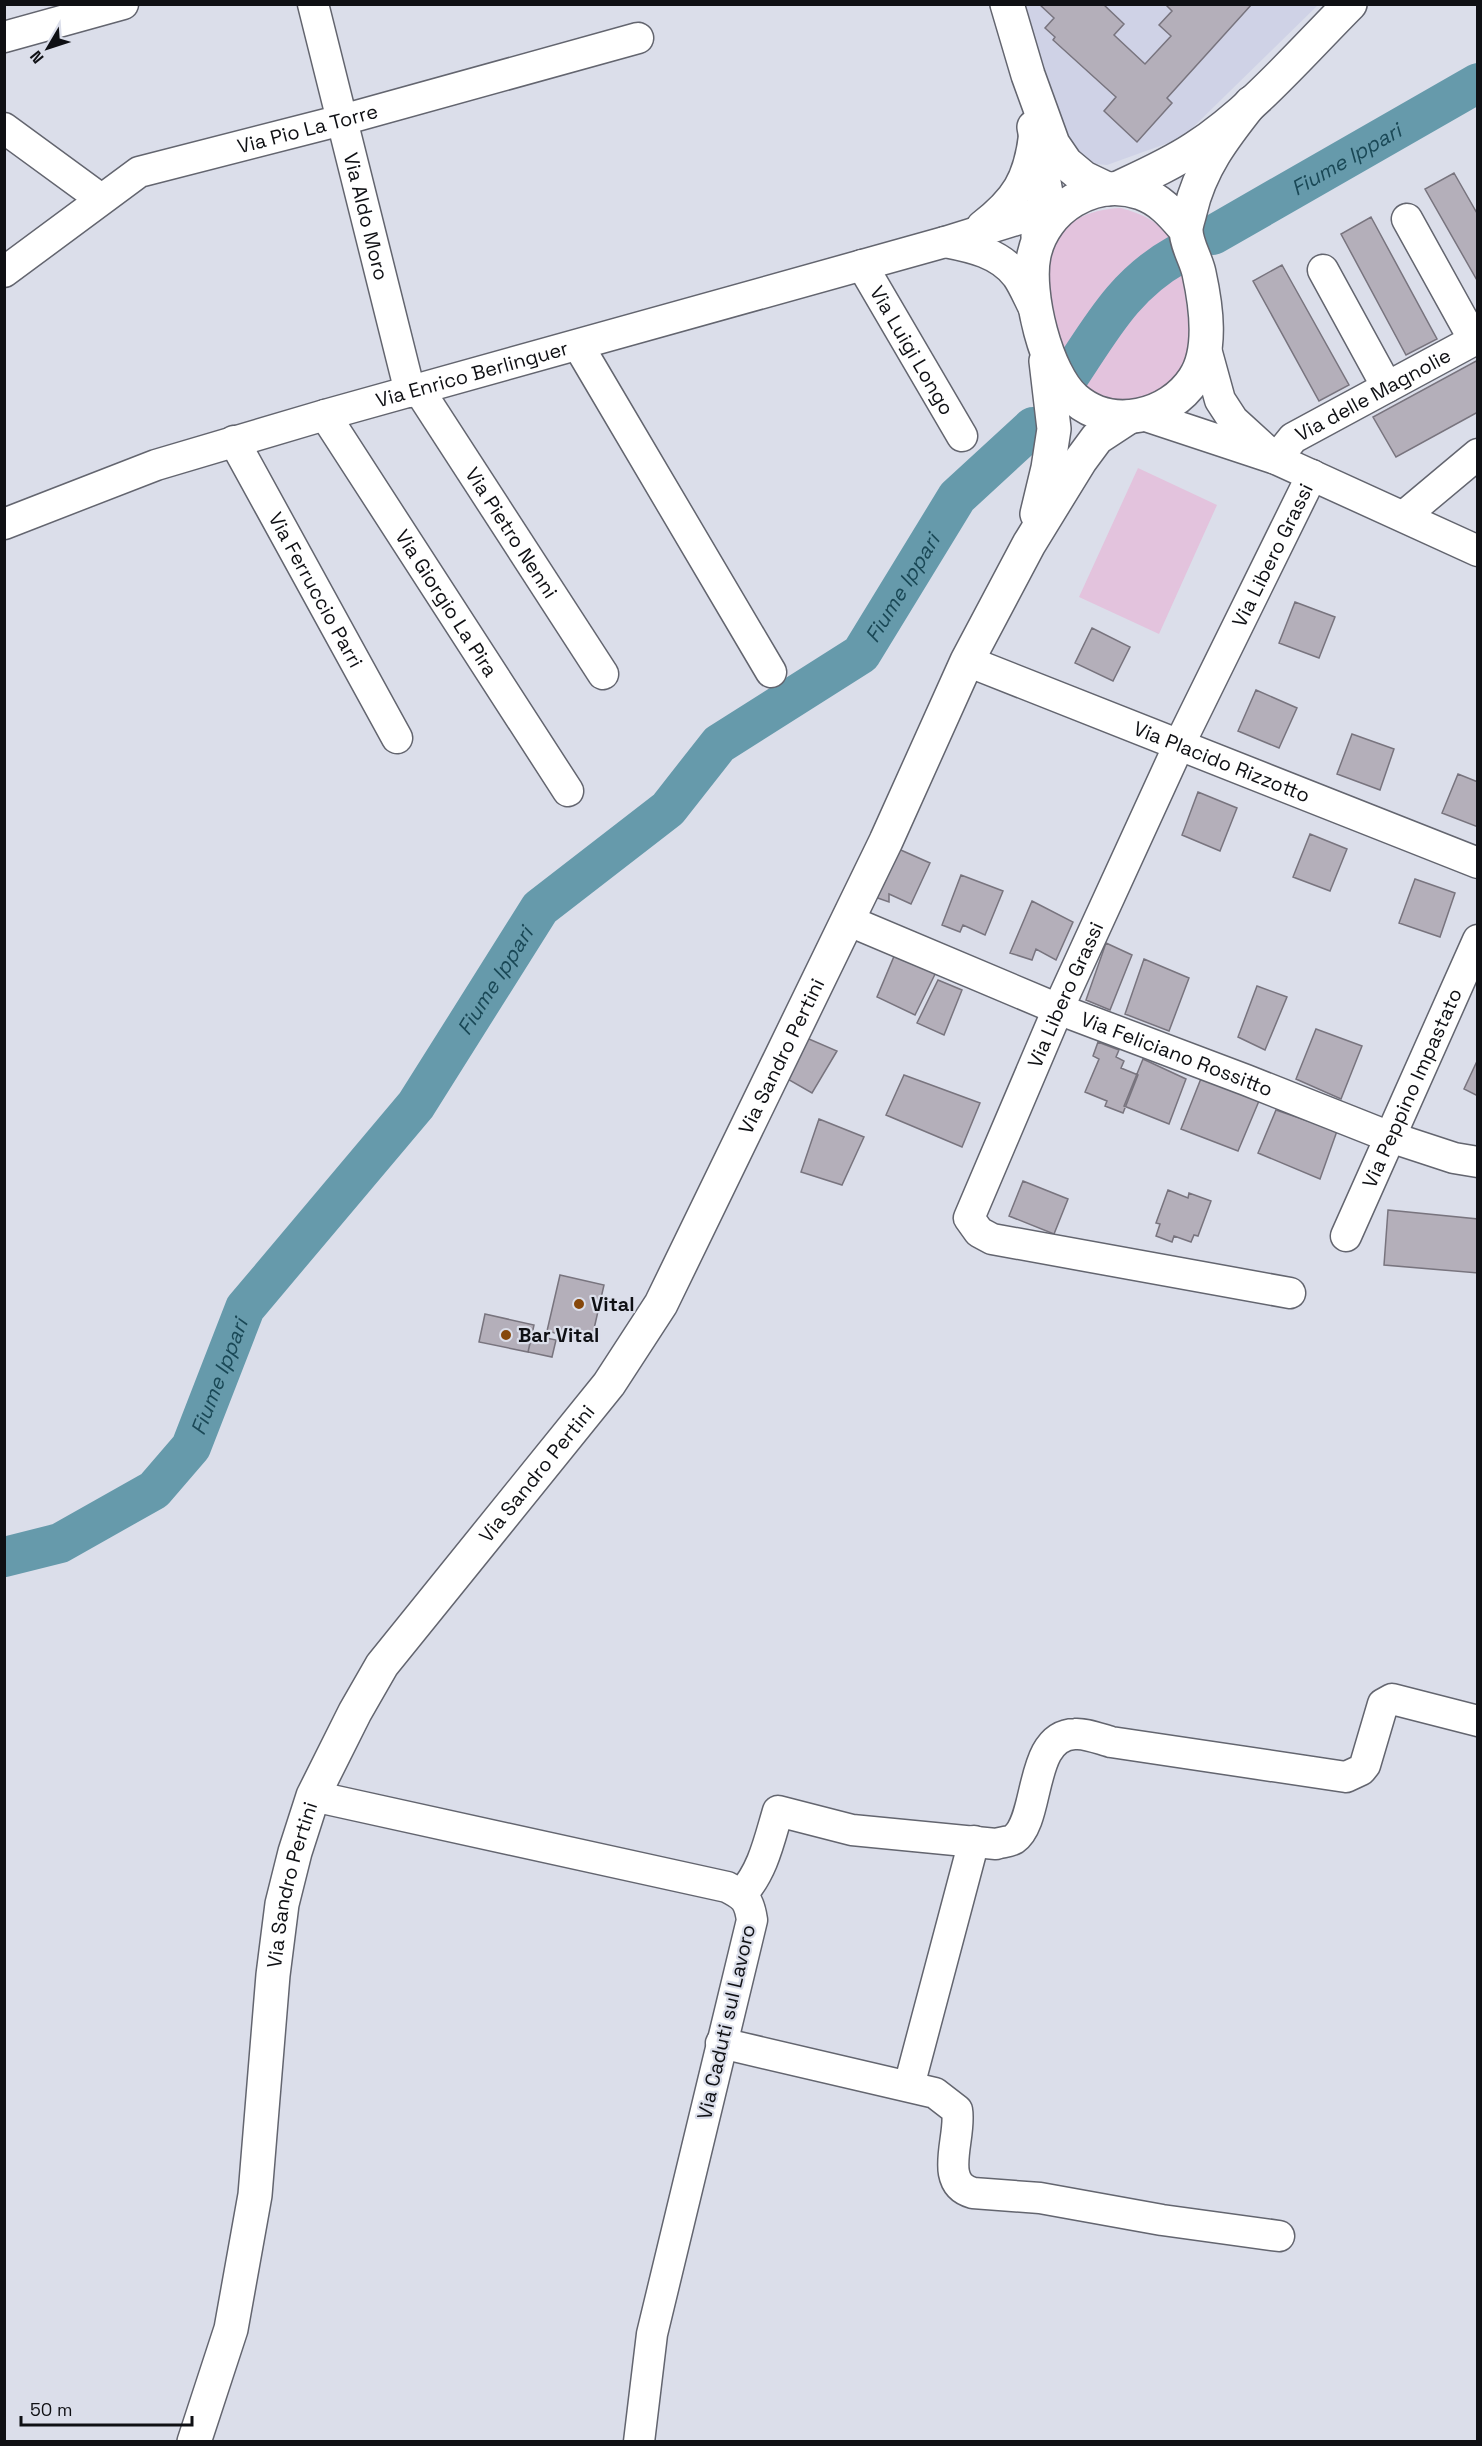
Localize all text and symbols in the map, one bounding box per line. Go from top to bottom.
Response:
north arrow [18,18,78,78]
text: N [25,46,48,68]
street label: Via Pio La Torre [234,98,381,159]
water label: Fiume Ippari [1286,115,1408,201]
street label: Via Aldo Moro [338,150,395,283]
street label: Via Luigi Longo [864,281,960,420]
street label: Via Enrico Berlinguer [373,335,571,413]
street label: Via delle Magnolie [1291,342,1455,447]
street label: Via Pietro Nenni [460,462,563,603]
street label: Via Libero Grassi [1226,479,1319,631]
street label: Via Ferruccio Parri [263,508,369,672]
street label: Via Giorgio La Pira [390,525,504,682]
water label: Fiume Ippari [858,526,947,647]
street label: Via Placido Rizzotto [1130,715,1314,808]
street label: Via Libero Grassi [1022,918,1109,1072]
water label: Fiume Ippari [450,919,540,1040]
street label: Via Sandro Pertini [733,974,830,1138]
street label: Via Peppino Impastato [1356,984,1468,1192]
street label: Via Feliciano Rossitto [1077,1006,1277,1102]
place label: Vital [591,1291,635,1317]
marker: Vital [572,1297,586,1311]
water label: Fiume Ippari [184,1312,254,1439]
place label: Bar Vital [518,1322,599,1348]
marker: Bar Vital [499,1328,513,1342]
street label: Via Sandro Pertini [473,1399,600,1548]
street label: Via Sandro Pertini [261,1798,323,1969]
street label: Via Caduti sul Lavoro [691,1922,761,2122]
scale bar [21,2389,192,2427]
text: 50 m [30,2398,72,2421]

